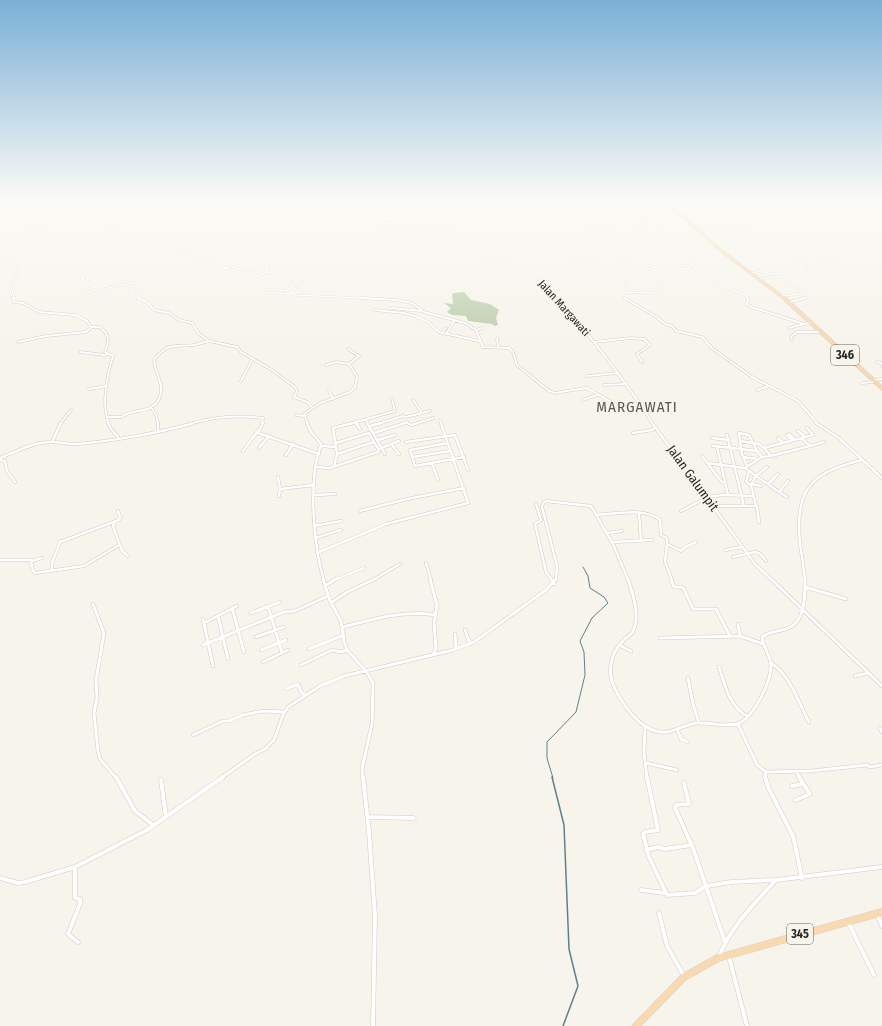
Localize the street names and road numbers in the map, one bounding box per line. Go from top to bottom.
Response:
street label: Jalan Margawati [535,277,593,339]
road number: 346 [831,345,859,365]
street label: Jalan Galumpit [664,442,722,514]
road number: 345 [787,924,813,944]

